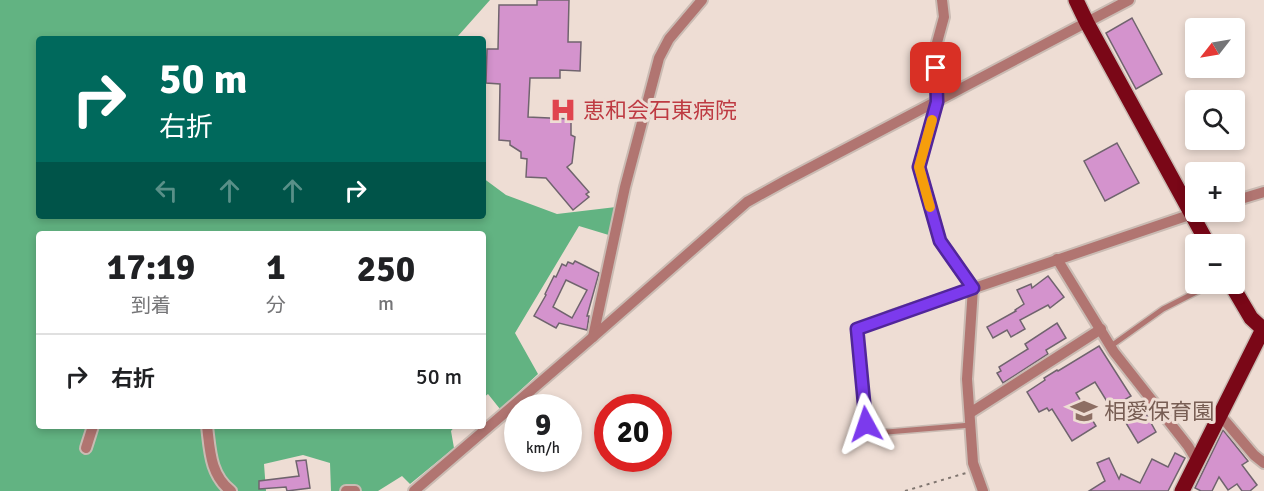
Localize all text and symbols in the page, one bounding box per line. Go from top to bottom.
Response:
north arrow [1185,18,1245,78]
map controls [1185,18,1245,294]
pin [910,42,961,93]
icon: arrive [919,51,952,84]
text: 50 m [159,54,248,105]
icon: right [60,60,138,138]
button: search [1185,90,1245,150]
hospital icon: 恵和会石東病院 [548,95,578,125]
place label: 恵和会石東病院 [583,97,737,124]
text: 右折 [159,111,213,144]
button: + [1185,162,1245,222]
icon: left [150,174,183,207]
icon: ahead [213,174,246,207]
icon: ahead [276,174,309,207]
icon: right [339,174,372,207]
button: − [1185,234,1245,294]
text: 17:19 [107,245,195,290]
text: 1 [266,245,286,290]
text: 250 [357,247,415,292]
text: m [378,291,394,316]
text: 到着 [131,293,171,318]
text: 分 [266,293,286,318]
icon: right [60,360,93,393]
text: 50 m [416,363,462,390]
text: 右折 [111,365,155,392]
position arrow [834,392,898,456]
speed limit sign: 20 [594,394,672,472]
school or university icon: 相愛保育園 [1069,396,1099,426]
place label: 相愛保育園 [1104,398,1214,425]
text: 9 [535,407,551,444]
text: km/h [526,439,560,457]

